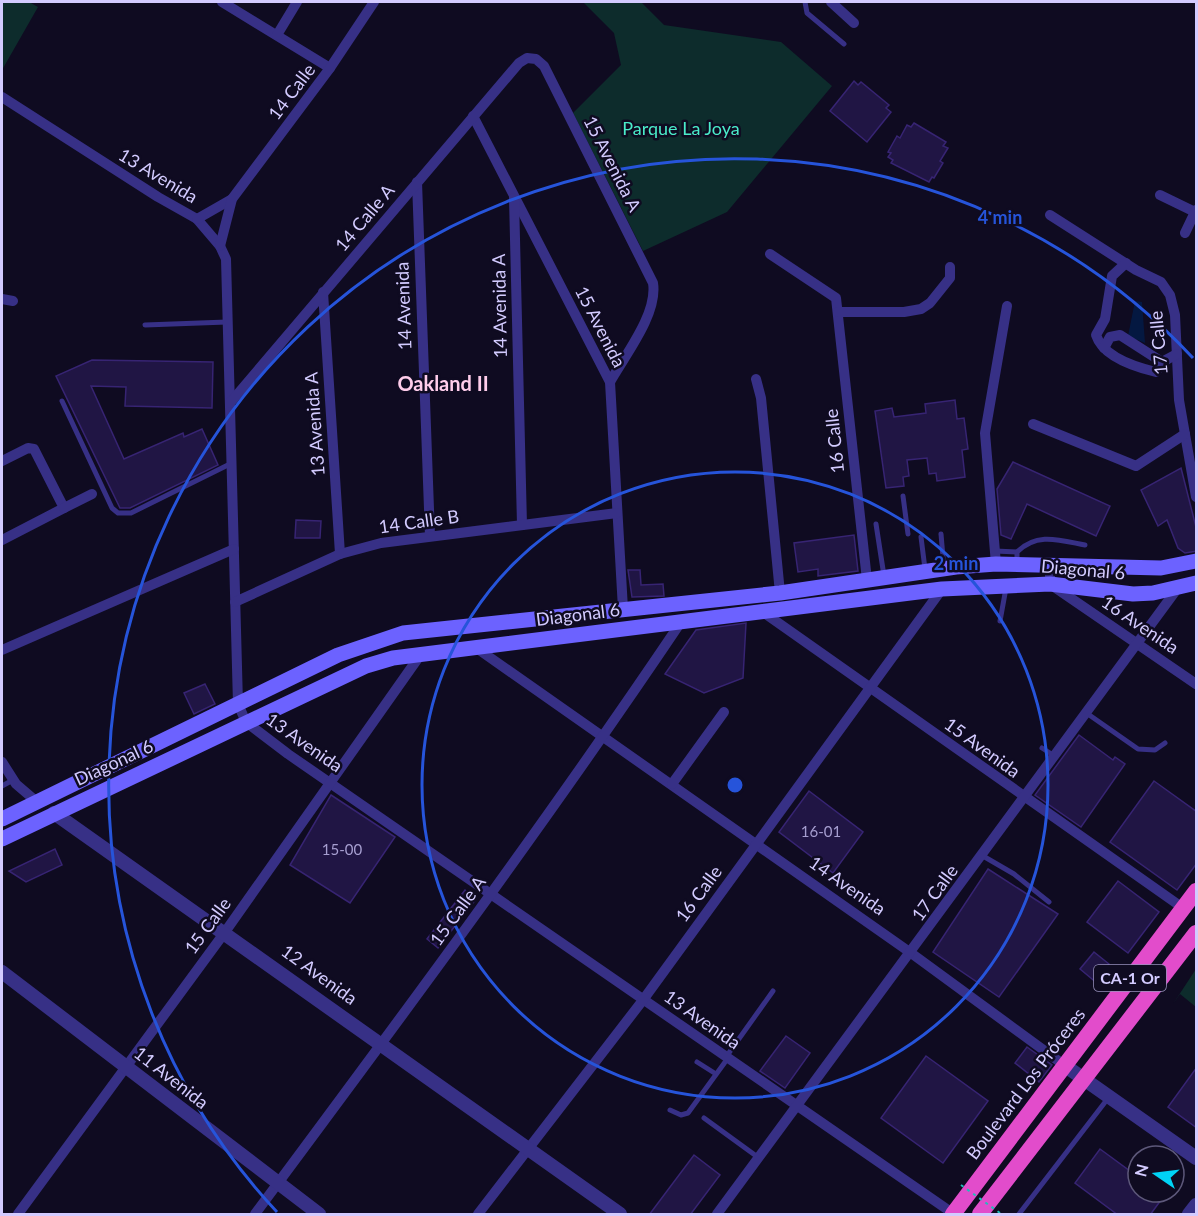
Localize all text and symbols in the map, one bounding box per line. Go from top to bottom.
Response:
street label: 14 Calle [263,59,319,124]
street label: 15 Avenida A [579,112,647,216]
park label: Parque La Joya [622,117,740,139]
street label: 13 Avenida [115,143,202,207]
street label: 14 Calle A [330,179,399,255]
text: 4 min [978,206,1022,228]
street label: 14 Avenida A [487,253,511,358]
street label: 14 Avenida [390,262,416,351]
street label: 15 Avenida [571,282,631,371]
street label: 17 Calle [1144,310,1172,376]
street label: 13 Avenida A [299,370,329,477]
district label: Oakland II [397,371,489,395]
street label: 16 Calle [820,408,848,474]
street label: 14 Calle B [377,504,460,538]
text: 2 min [934,552,978,574]
street label: Diagonal 6 [1040,554,1126,584]
street label: 16 Avenida [1098,590,1183,658]
street label: Diagonal 6 [535,598,621,630]
street label: 13 Avenida [262,708,347,777]
street label: 15 Avenida [940,712,1025,782]
street label: Diagonal 6 [71,734,157,790]
centre of rings [725,775,745,795]
house number: 16-01 [801,822,841,840]
house number: 15-00 [322,840,362,858]
street label: 14 Avenida [805,851,890,920]
street label: 17 Calle [906,860,962,925]
street label: 16 Calle [670,861,726,926]
street label: 15 Calle A [425,871,490,950]
street label: 15 Calle [179,893,235,958]
street label: 12 Avenida [277,939,362,1009]
road number: CA-1 Or [1094,965,1166,991]
street label: 13 Avenida [660,985,745,1054]
street label: Boulevard Los Próceres [961,1003,1089,1163]
street label: 11 Avenida [130,1041,213,1113]
north arrow [1126,1144,1186,1204]
text: N [1130,1162,1152,1179]

